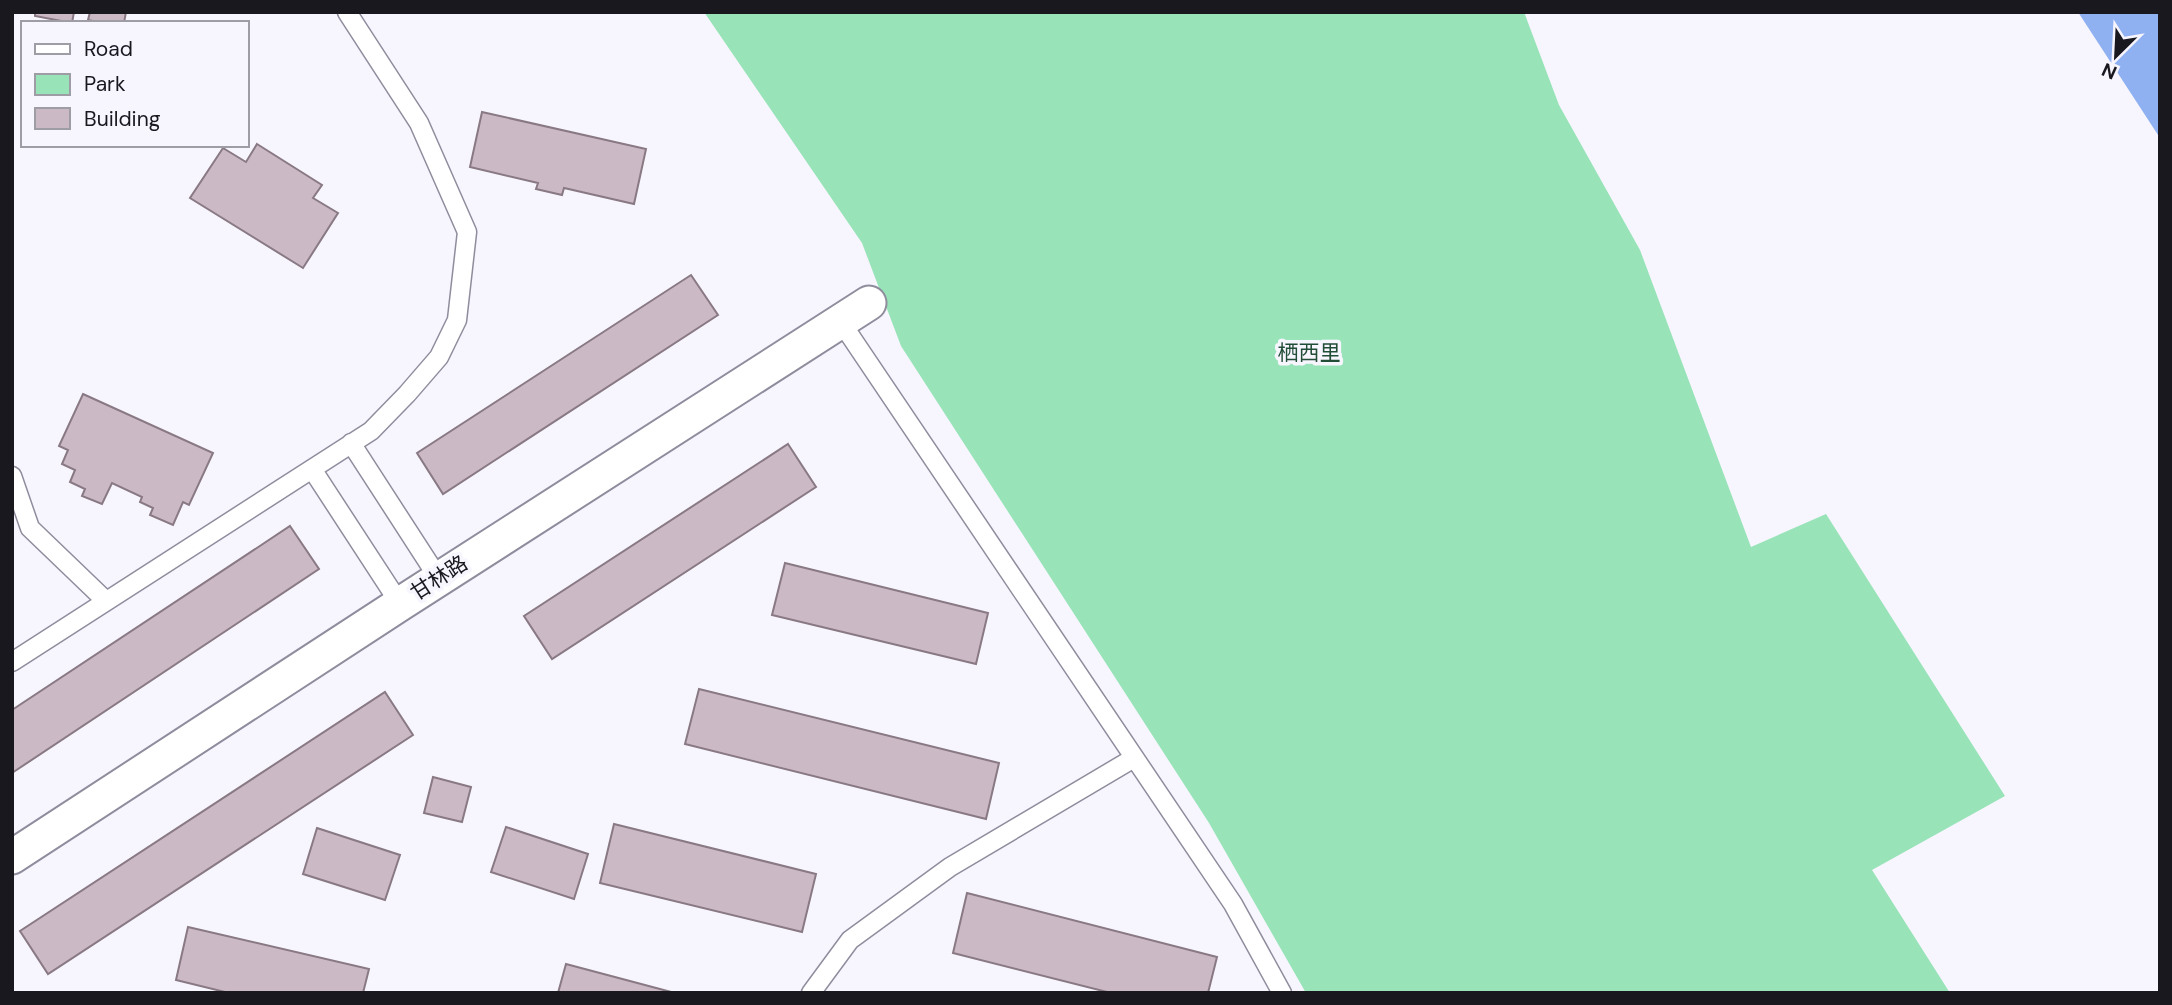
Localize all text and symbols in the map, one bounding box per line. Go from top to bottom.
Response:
legend [21,21,248,147]
north arrow [2081,21,2151,91]
text: Road [84,35,133,63]
text: N [2098,57,2121,85]
text: Park [84,70,126,98]
text: Building [84,105,161,133]
park label: 栖西里 [1278,339,1341,367]
street label: 甘林路 [405,549,473,607]

